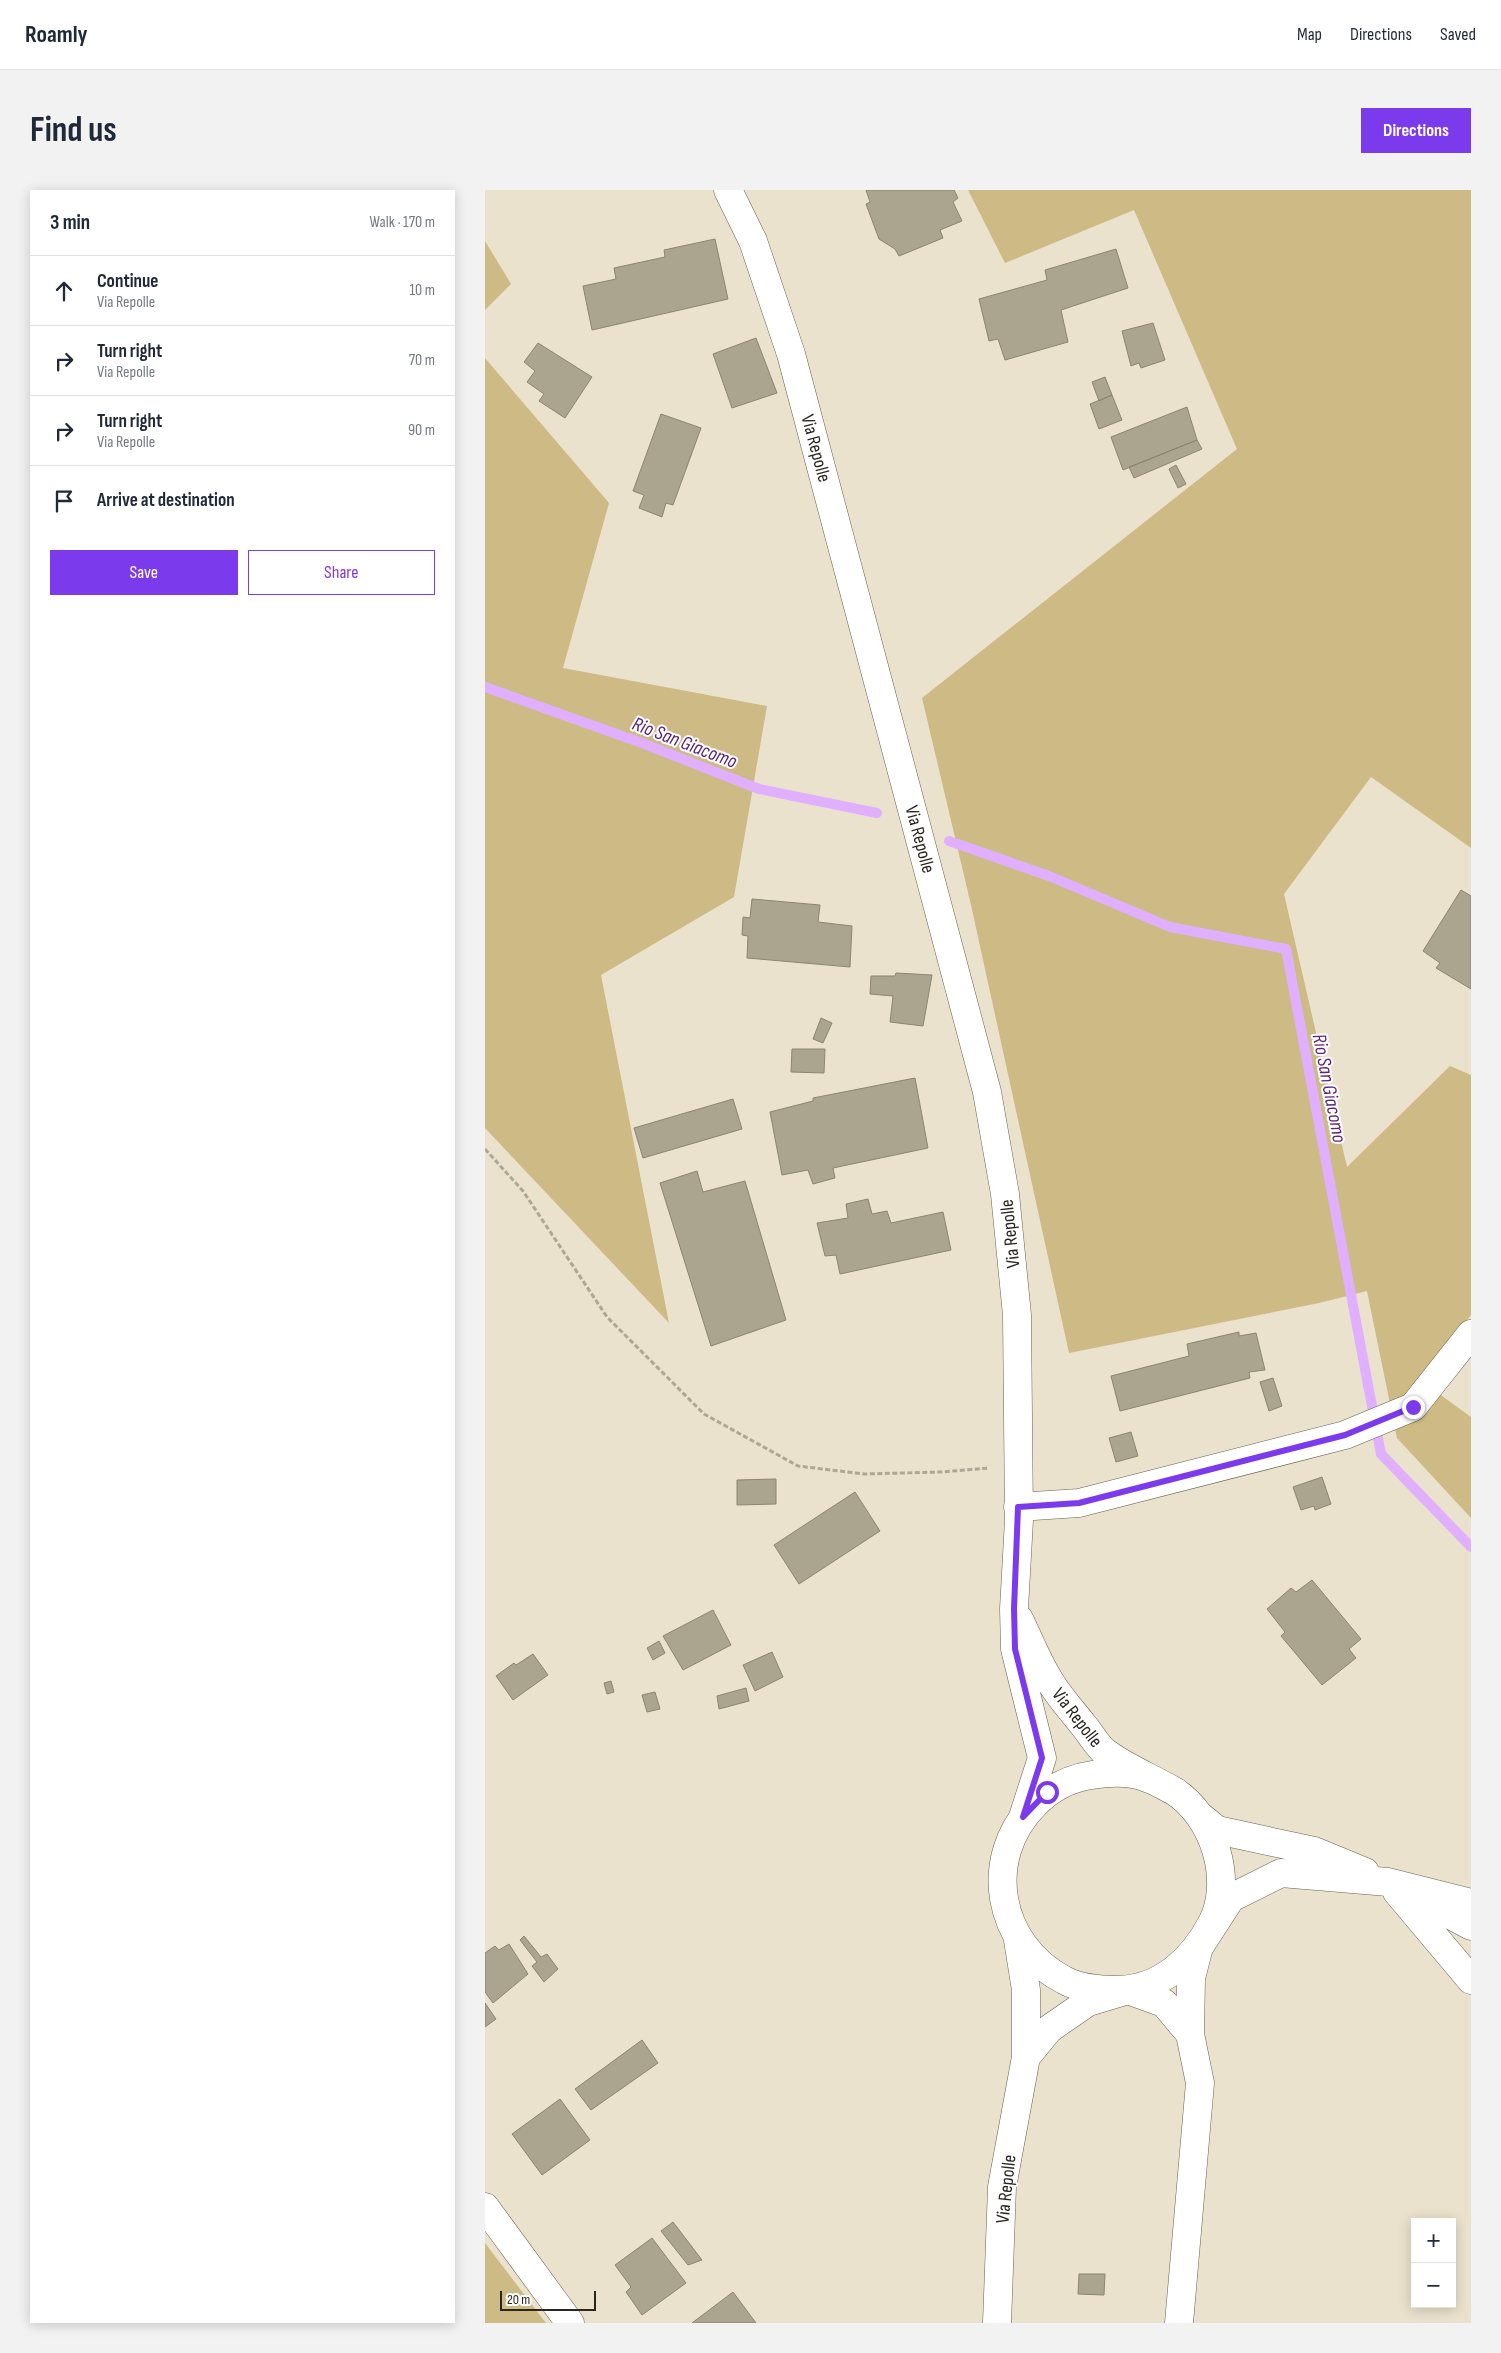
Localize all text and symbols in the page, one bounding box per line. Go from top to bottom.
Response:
text: Roamly [25,20,88,49]
text: Map [1297,24,1322,45]
text: Directions [1350,24,1412,45]
text: Saved [1440,24,1476,45]
button: Directions [1361,108,1471,153]
text: Find us [30,109,117,152]
text: 3 min [50,210,90,235]
text: Walk · 170 m [370,213,435,232]
text: Continue [97,270,158,293]
icon: ahead [50,277,78,305]
text: 10 m [409,281,435,300]
text: Via Repolle [97,293,155,312]
text: Turn right [97,340,162,363]
icon: right [50,347,78,375]
text: 70 m [409,351,435,370]
text: Via Repolle [97,363,155,382]
text: Turn right [97,410,162,433]
street label: Via Repolle [796,412,836,485]
icon: right [50,417,78,445]
text: 90 m [408,421,435,440]
text: Via Repolle [97,433,155,452]
icon: arrive [50,487,78,515]
text: Arrive at destination [97,489,235,512]
button: Save [50,550,238,595]
button: Share [248,550,435,595]
water label: Rio San Giacomo [629,712,740,774]
street label: Via Repolle [900,803,940,876]
water label: Rio San Giacomo [1307,1032,1351,1145]
street label: Via Repolle [995,1198,1026,1269]
route end [1402,1396,1425,1419]
street label: Via Repolle [1046,1684,1107,1752]
route start [1036,1781,1059,1804]
street label: Via Repolle [991,2154,1022,2225]
map controls [1411,2218,1456,2308]
button: + [1411,2218,1456,2263]
button: − [1411,2263,1456,2308]
scale bar [500,2288,596,2311]
text: 20 m [507,2291,530,2308]

